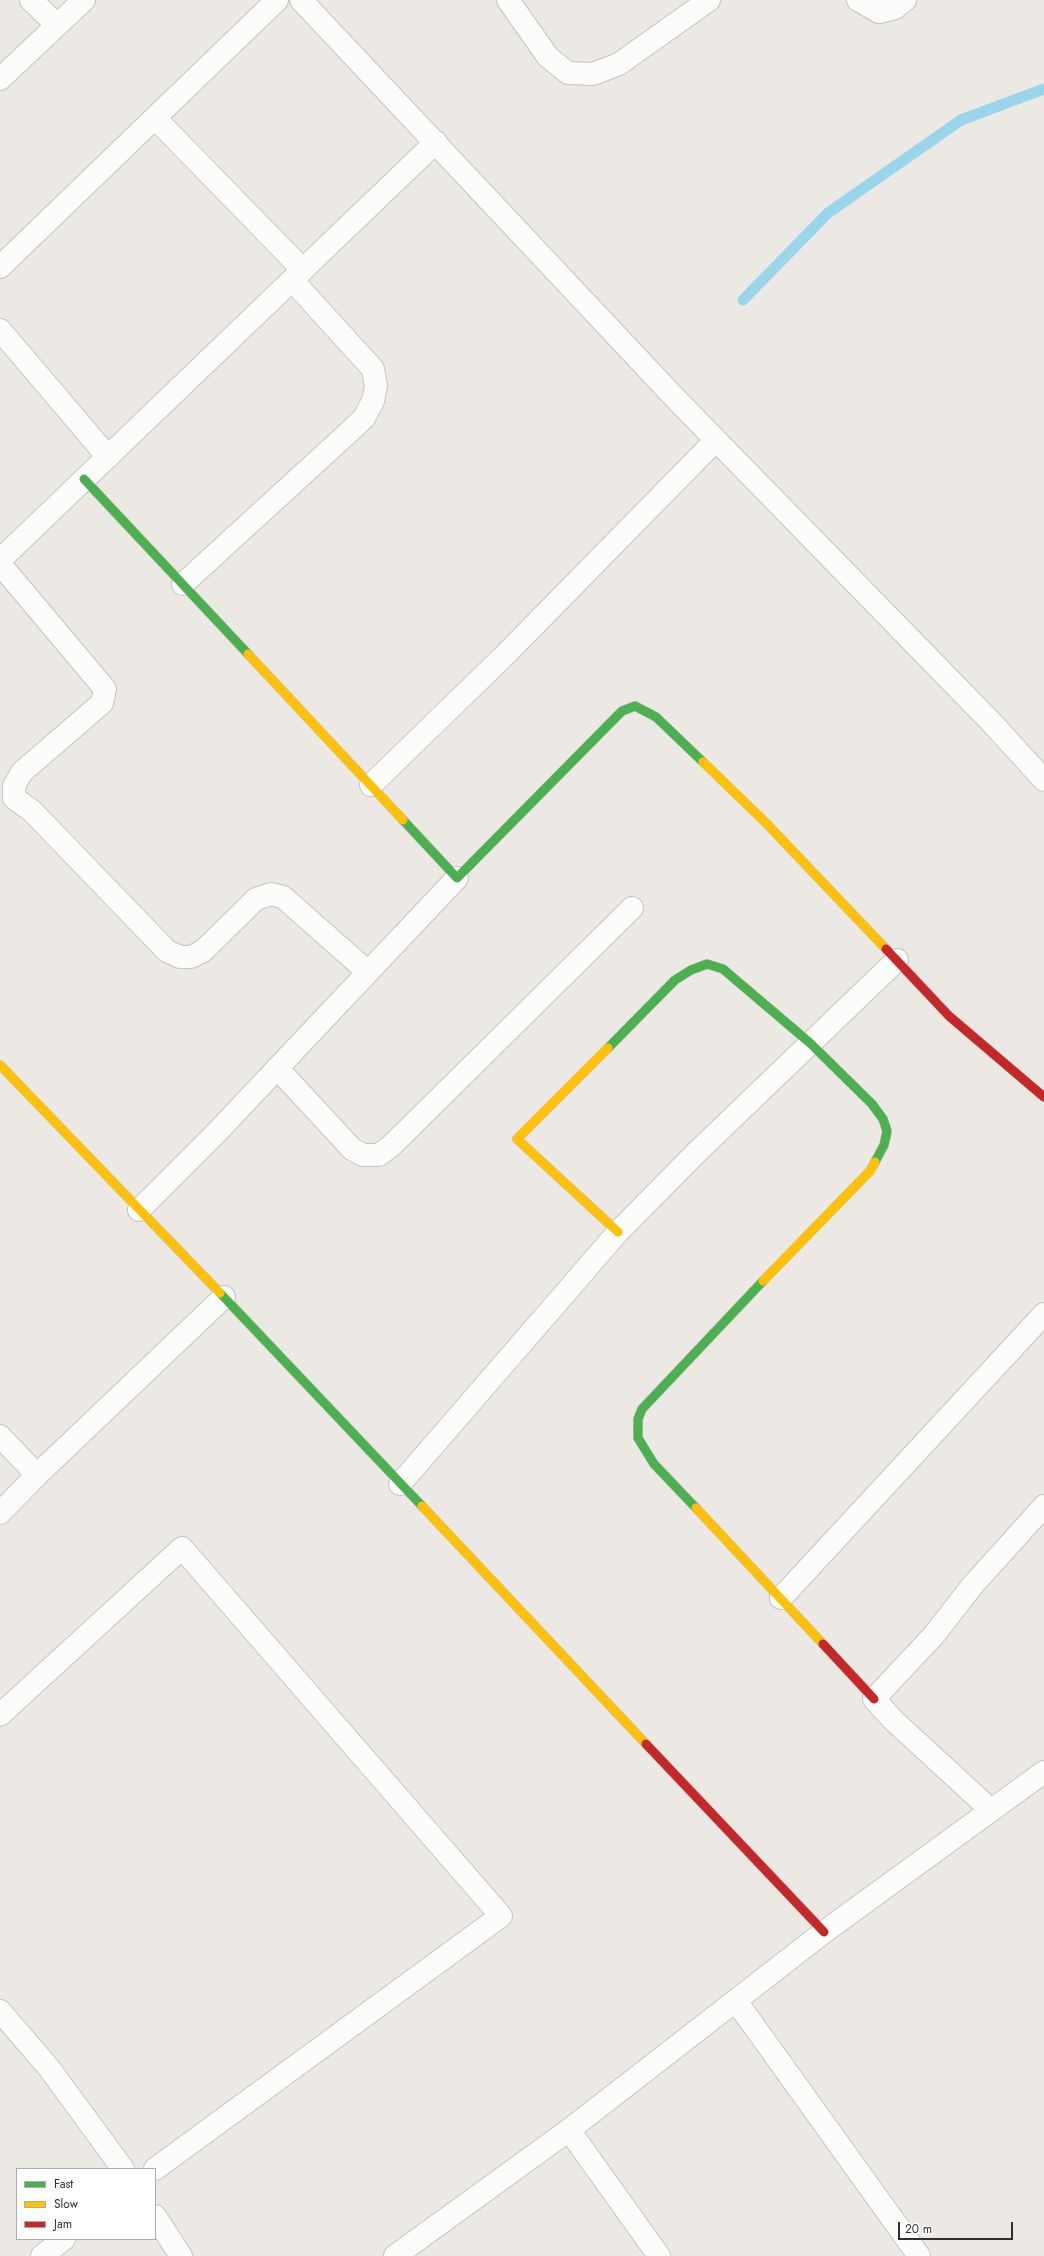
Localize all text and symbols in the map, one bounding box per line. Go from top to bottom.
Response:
legend [16,2168,156,2240]
text: Fast [54,2175,73,2193]
text: Slow [54,2195,78,2213]
scale bar [900,2214,1015,2240]
text: Jam [54,2215,72,2233]
text: 20 m [905,2220,932,2238]

